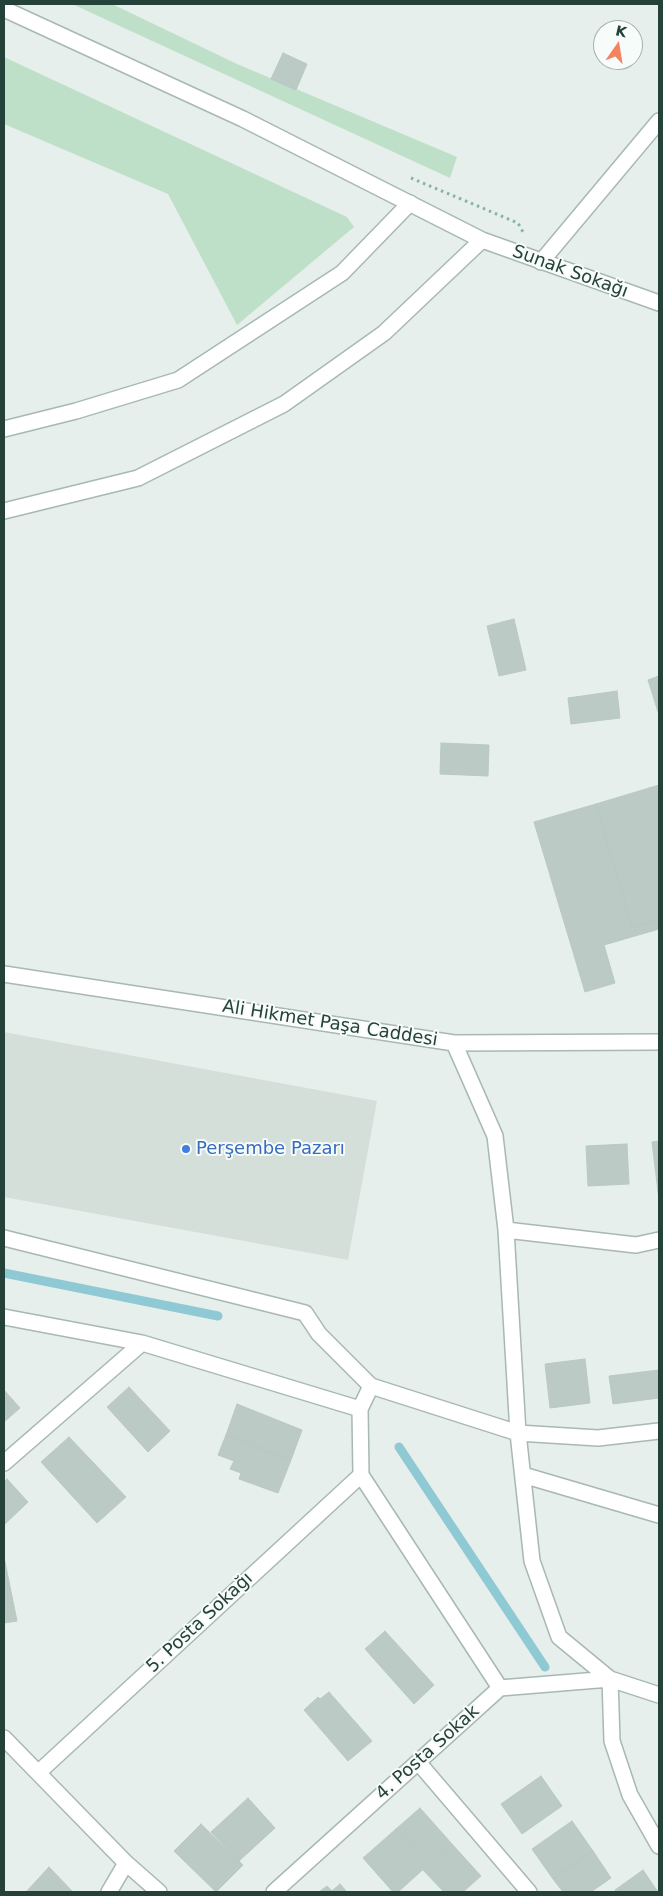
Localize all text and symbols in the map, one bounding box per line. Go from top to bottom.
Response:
north arrow [593,20,643,70]
text: K [614,22,628,40]
street label: Sunak Sokağı [509,241,631,303]
street label: Ali Hikmet Paşa Caddesi [221,996,439,1052]
place label: Perşembe Pazarı [196,1138,345,1160]
marker: Perşembe Pazarı [180,1143,192,1155]
street label: 5. Posta Sokağı [142,1568,258,1678]
street label: 4. Posta Sokak [372,1701,484,1805]

